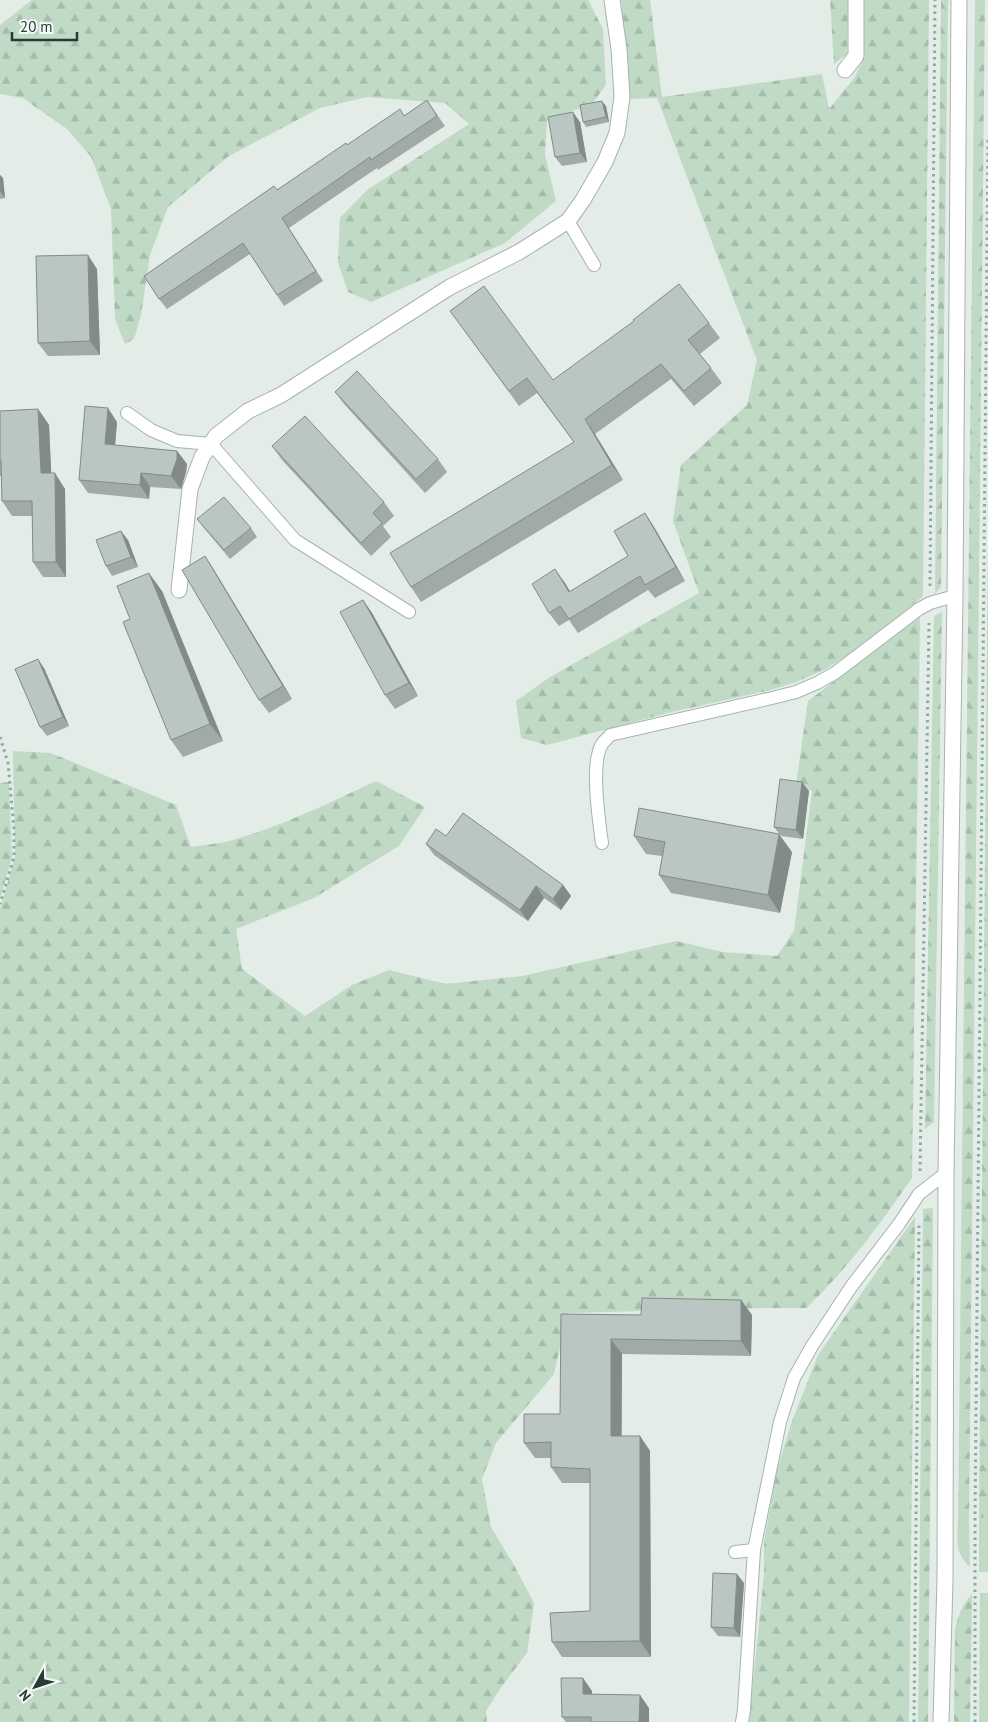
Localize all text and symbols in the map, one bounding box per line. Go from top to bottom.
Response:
scale bar [12,10,78,42]
text: 20 m [20,17,53,36]
north arrow [10,1662,60,1712]
text: N [15,1686,35,1705]

